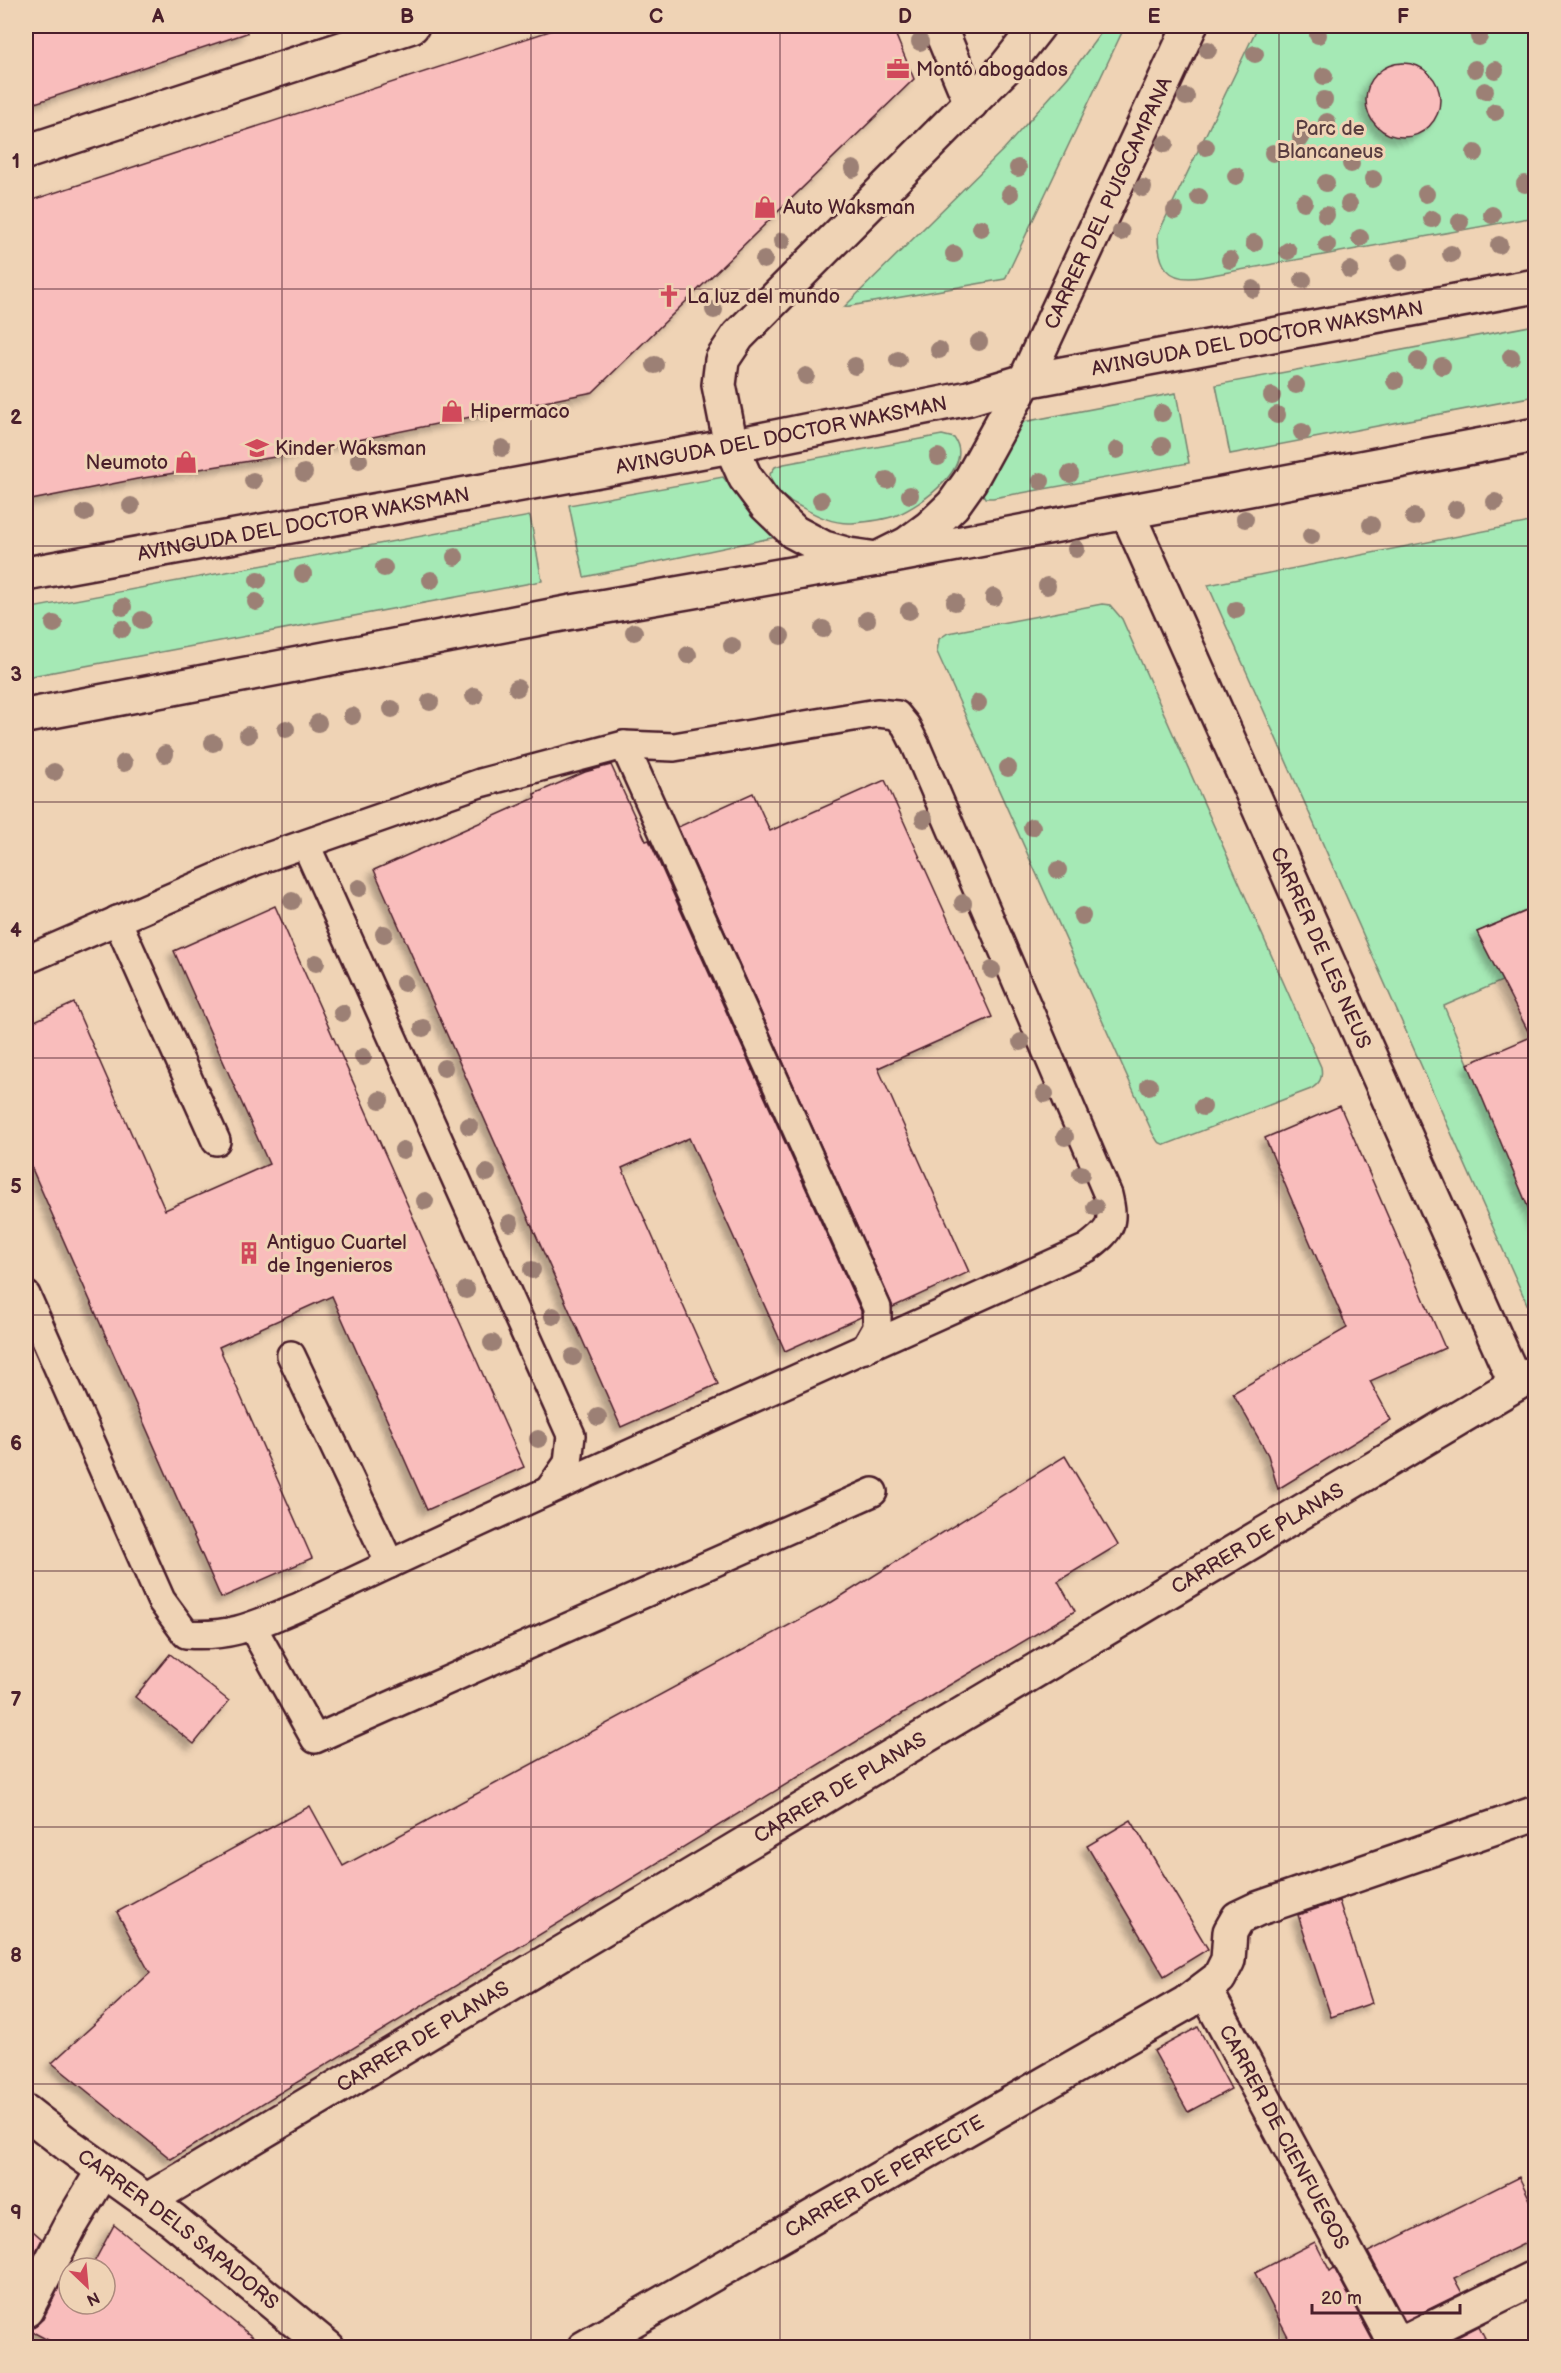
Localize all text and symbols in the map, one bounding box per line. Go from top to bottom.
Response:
text: A [151,5,165,29]
text: B [400,5,414,29]
text: C [649,5,663,29]
text: D [898,5,912,29]
text: E [1148,5,1161,29]
text: F [1397,5,1409,29]
office icon: Montó abogados [885,56,911,82]
place label: Montó abogados [916,58,1068,82]
street label: CARRER DEL PUIGCAMPANA [1040,73,1178,333]
park label: Parc de Blancaneus [1277,117,1383,164]
text: 1 [12,150,20,174]
shop icon: Auto Waksman [752,194,778,220]
place label: Auto Waksman [783,196,915,220]
church icon: La luz del mundo [656,283,682,309]
place label: La luz del mundo [687,285,840,309]
street label: AVINGUDA DEL DOCTOR WAKSMAN [1089,296,1425,381]
street label: AVINGUDA DEL DOCTOR WAKSMAN [614,392,949,480]
shop icon: Hipermaco [439,398,465,424]
place label: Hipermaco [470,400,570,424]
text: 2 [10,406,22,430]
school or university icon: Kinder Waksman [244,435,270,461]
place label: Kinder Waksman [275,437,426,461]
shop icon: Neumoto [173,449,199,475]
place label: Neumoto [85,451,168,475]
street label: AVINGUDA DEL DOCTOR WAKSMAN [136,483,472,567]
text: 3 [10,663,22,687]
street label: CARRER DE LES NEUS [1265,844,1376,1053]
text: 4 [10,919,22,943]
text: 5 [10,1175,22,1199]
place label: Antiguo Cuartel de Ingenieros [267,1231,407,1278]
building icon: Antiguo Cuartel de Ingenieros [236,1240,262,1266]
text: 6 [10,1432,22,1456]
street label: CARRER DE PLANAS [1167,1478,1348,1600]
text: 7 [10,1688,22,1712]
street label: CARRER DE PLANAS [750,1727,931,1849]
text: 8 [10,1944,22,1968]
street label: CARRER DE PLANAS [332,1976,514,2098]
street label: CARRER DE CIENFUEGOS [1214,2021,1354,2254]
street label: CARRER DE PERFECTE [781,2110,988,2243]
street label: CARRER DELS SAPADORS [72,2144,283,2315]
text: 9 [10,2201,22,2225]
north arrow [57,2256,117,2316]
scale bar [1312,2277,1460,2315]
text: N [83,2287,102,2309]
text: 20 m [1321,2288,1362,2309]

